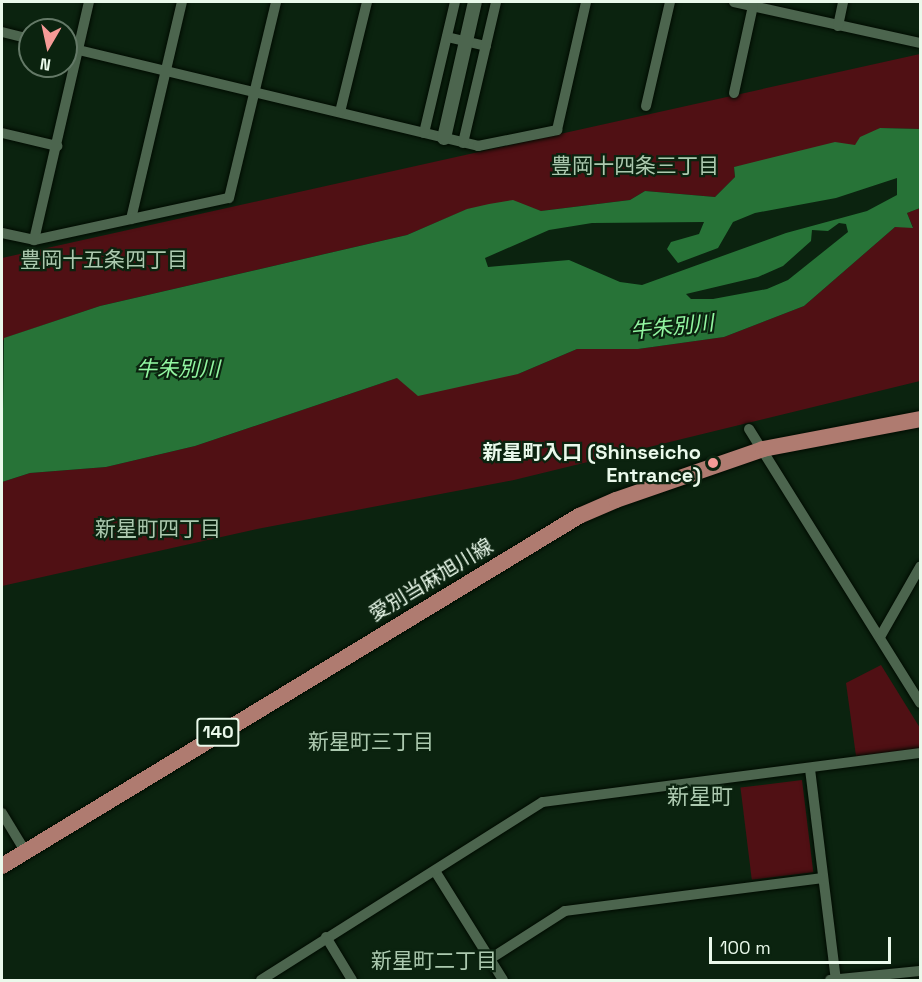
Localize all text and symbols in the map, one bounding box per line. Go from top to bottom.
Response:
north arrow [18,18,78,78]
text: N [38,53,52,76]
district label: 豊岡十四条三丁目 [551,153,719,179]
district label: 豊岡十五条四丁目 [20,247,188,273]
water label: 牛朱別川 [629,310,715,344]
water label: 牛朱別川 [136,356,220,382]
place label: 新星町入口 (Shinseicho Entrance) [482,440,701,487]
marker: 新星町入口 (Shinseicho Entrance) [706,456,720,470]
district label: 新星町四丁目 [95,516,221,542]
street label: 愛別当麻旭川線 [365,534,497,626]
road number: 140 [196,717,240,747]
district label: 新星町三丁目 [308,729,434,755]
district label: 新星町 [667,784,733,810]
scale bar [712,925,894,963]
text: 100 m [720,936,771,959]
district label: 新星町二丁目 [371,948,497,974]

